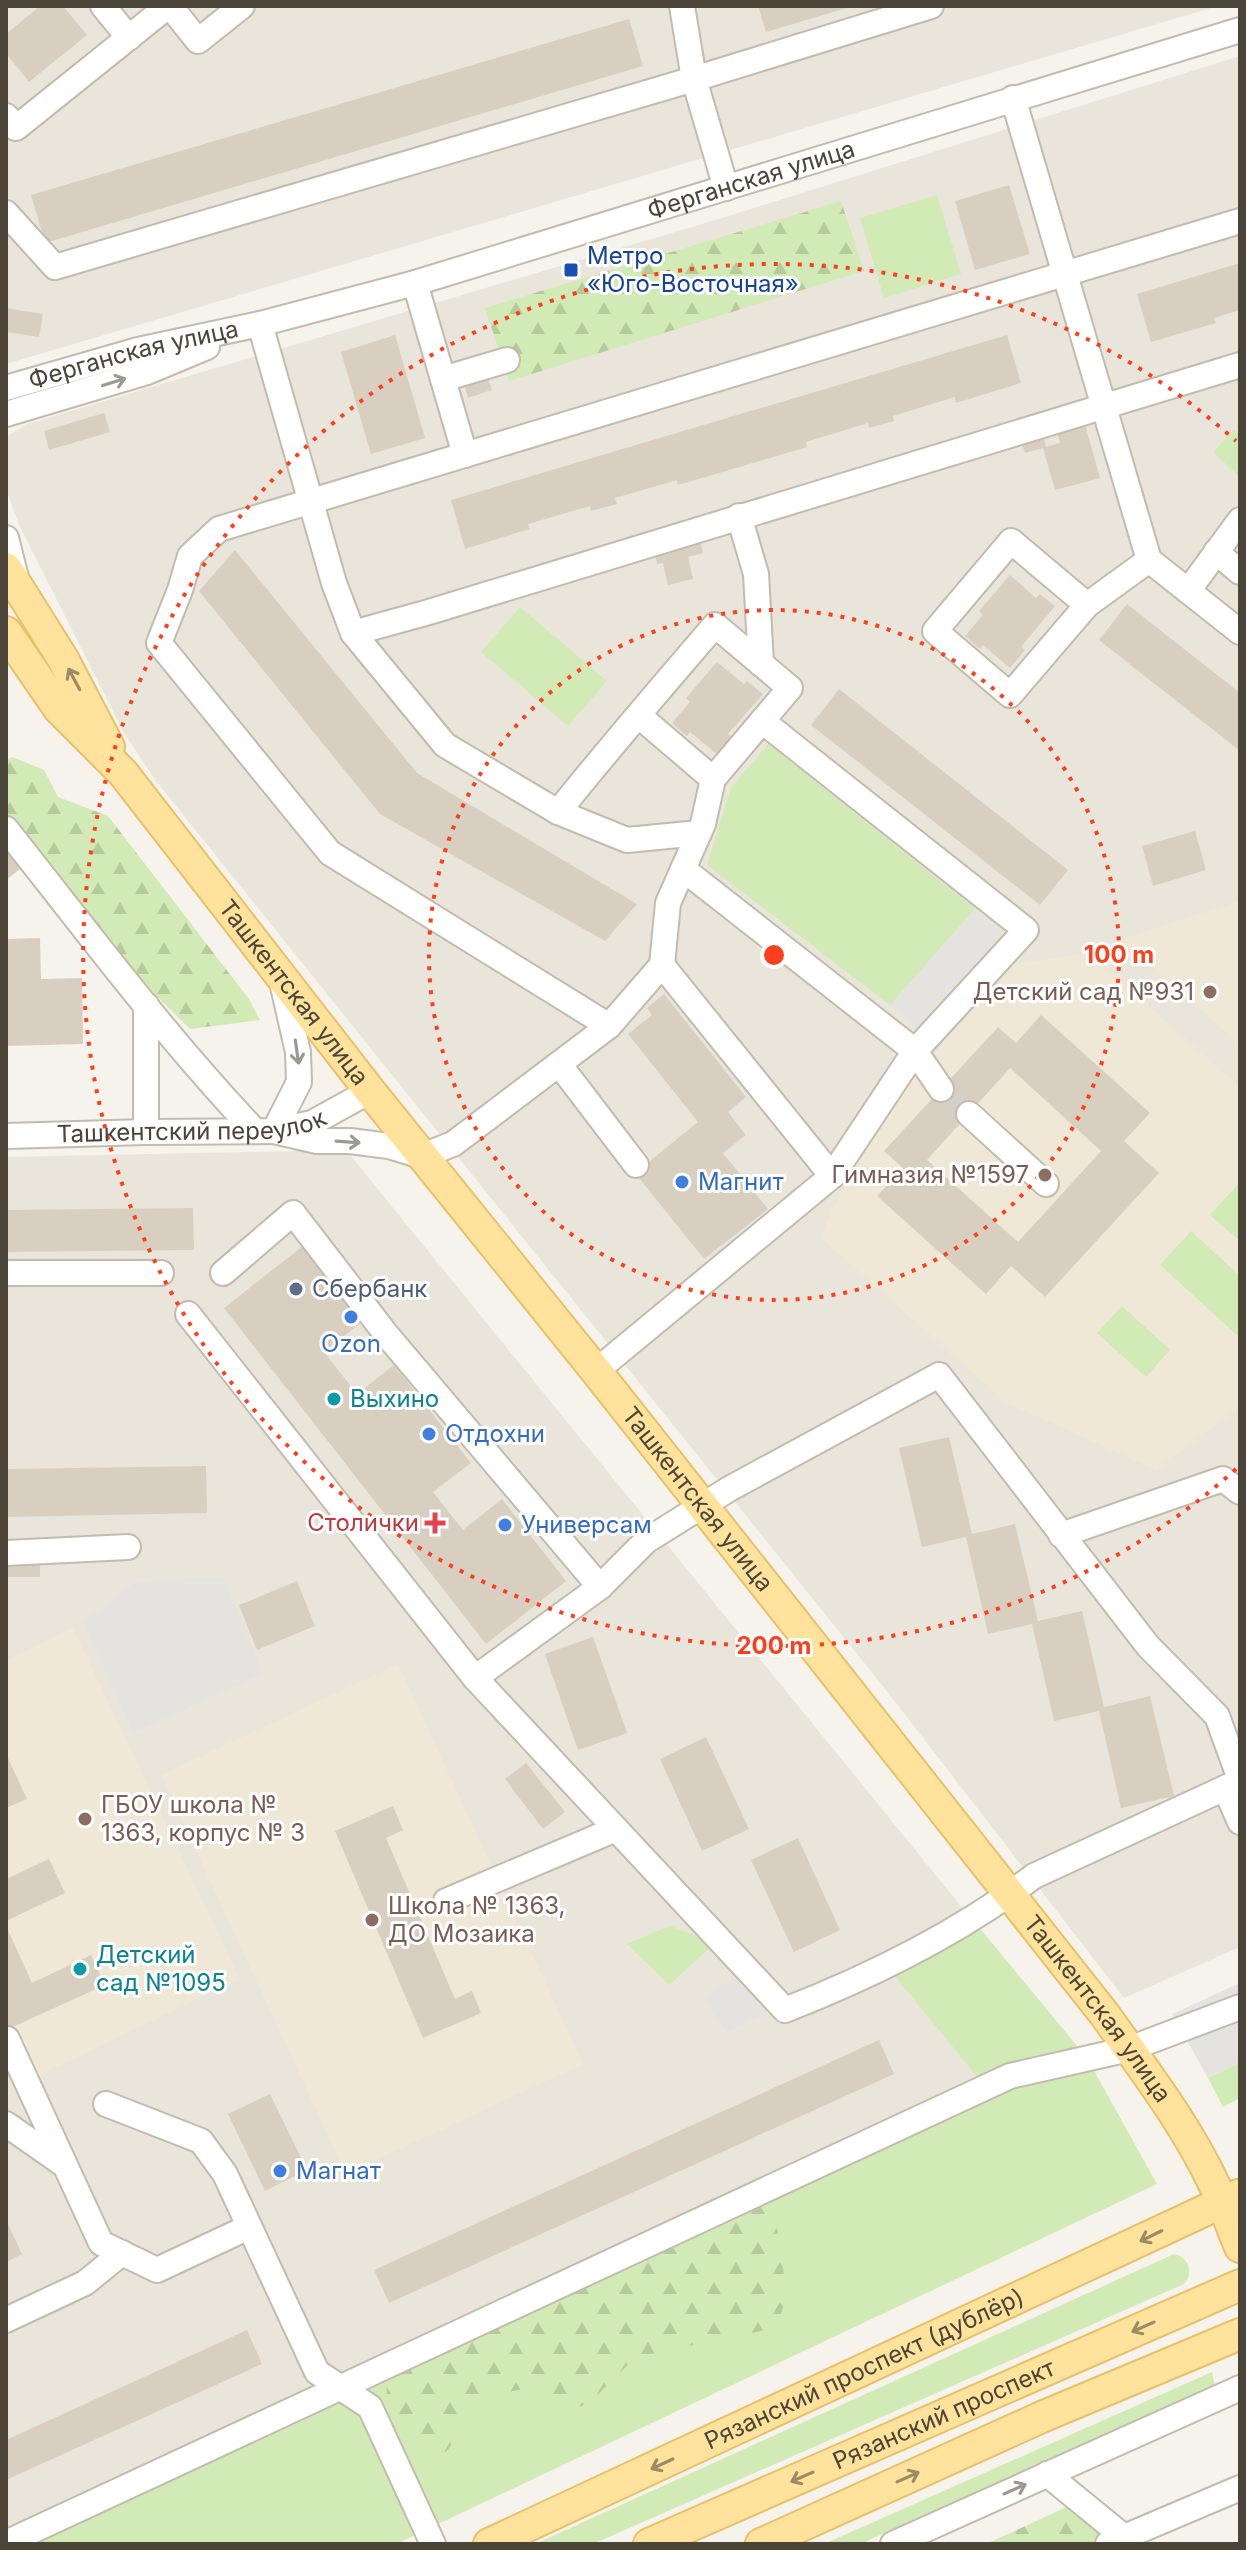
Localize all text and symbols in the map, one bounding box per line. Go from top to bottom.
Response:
street label: Ферганская улица [644,134,858,225]
place label: Метро «Юго-Восточная» [587,241,799,298]
marker: Метро «Юго-Восточная» [562,261,580,279]
street label: Ферганская улица [25,314,241,395]
one-way arrow [101,374,127,389]
one-way arrow [65,668,81,692]
street label: Ташкентская улица [213,894,375,1091]
text: 100 m [1084,940,1154,969]
centre of rings [760,941,788,969]
place label: Детский сад №931 [973,977,1194,1006]
marker: Детский сад №931 [1201,983,1219,1001]
one-way arrow [290,1039,305,1064]
street label: Ташкентский переулок [56,1103,331,1149]
one-way arrow [334,1135,361,1150]
place label: Гимназия №1597 [831,1160,1029,1189]
marker: Гимназия №1597 [1036,1166,1054,1184]
place label: Магнит [698,1167,784,1196]
marker: Магнит [673,1173,691,1191]
place label: Сбербанк [312,1274,427,1303]
marker: Сбербанк [287,1280,305,1298]
marker: Ozon [342,1308,360,1326]
place label: Ozon [321,1329,381,1358]
place label: Выхино [350,1384,439,1413]
marker: Выхино [325,1390,343,1408]
street label: Ташкентская улица [616,1401,780,1597]
place label: Отдохни [445,1419,545,1448]
marker: Отдохни [420,1425,438,1443]
place label: Столички [307,1508,419,1537]
place label: Универсам [521,1510,652,1539]
marker: Столички [426,1514,444,1532]
marker: Универсам [496,1516,514,1534]
text: 200 m [736,1631,812,1660]
place label: ГБОУ школа № 1363, корпус № 3 [101,1790,305,1847]
marker: ГБОУ школа № 1363, корпус № 3 [76,1810,94,1828]
place label: Школа № 1363, ДО Мозаика [388,1891,566,1948]
street label: Ташкентская улица [1018,1909,1178,2108]
marker: Школа № 1363, ДО Мозаика [363,1911,381,1929]
place label: Детский сад №1095 [96,1940,226,1997]
marker: Детский сад №1095 [71,1960,89,1978]
place label: Магнат [296,2156,381,2185]
marker: Магнат [271,2162,289,2180]
one-way arrow [1140,2229,1164,2244]
street label: Рязанский проспект (дублёр) [701,2283,1029,2457]
one-way arrow [1131,2321,1156,2336]
street label: Рязанский проспект [829,2352,1059,2476]
one-way arrow [650,2457,674,2472]
one-way arrow [896,2469,920,2484]
one-way arrow [790,2470,815,2485]
one-way arrow [1003,2481,1027,2496]

